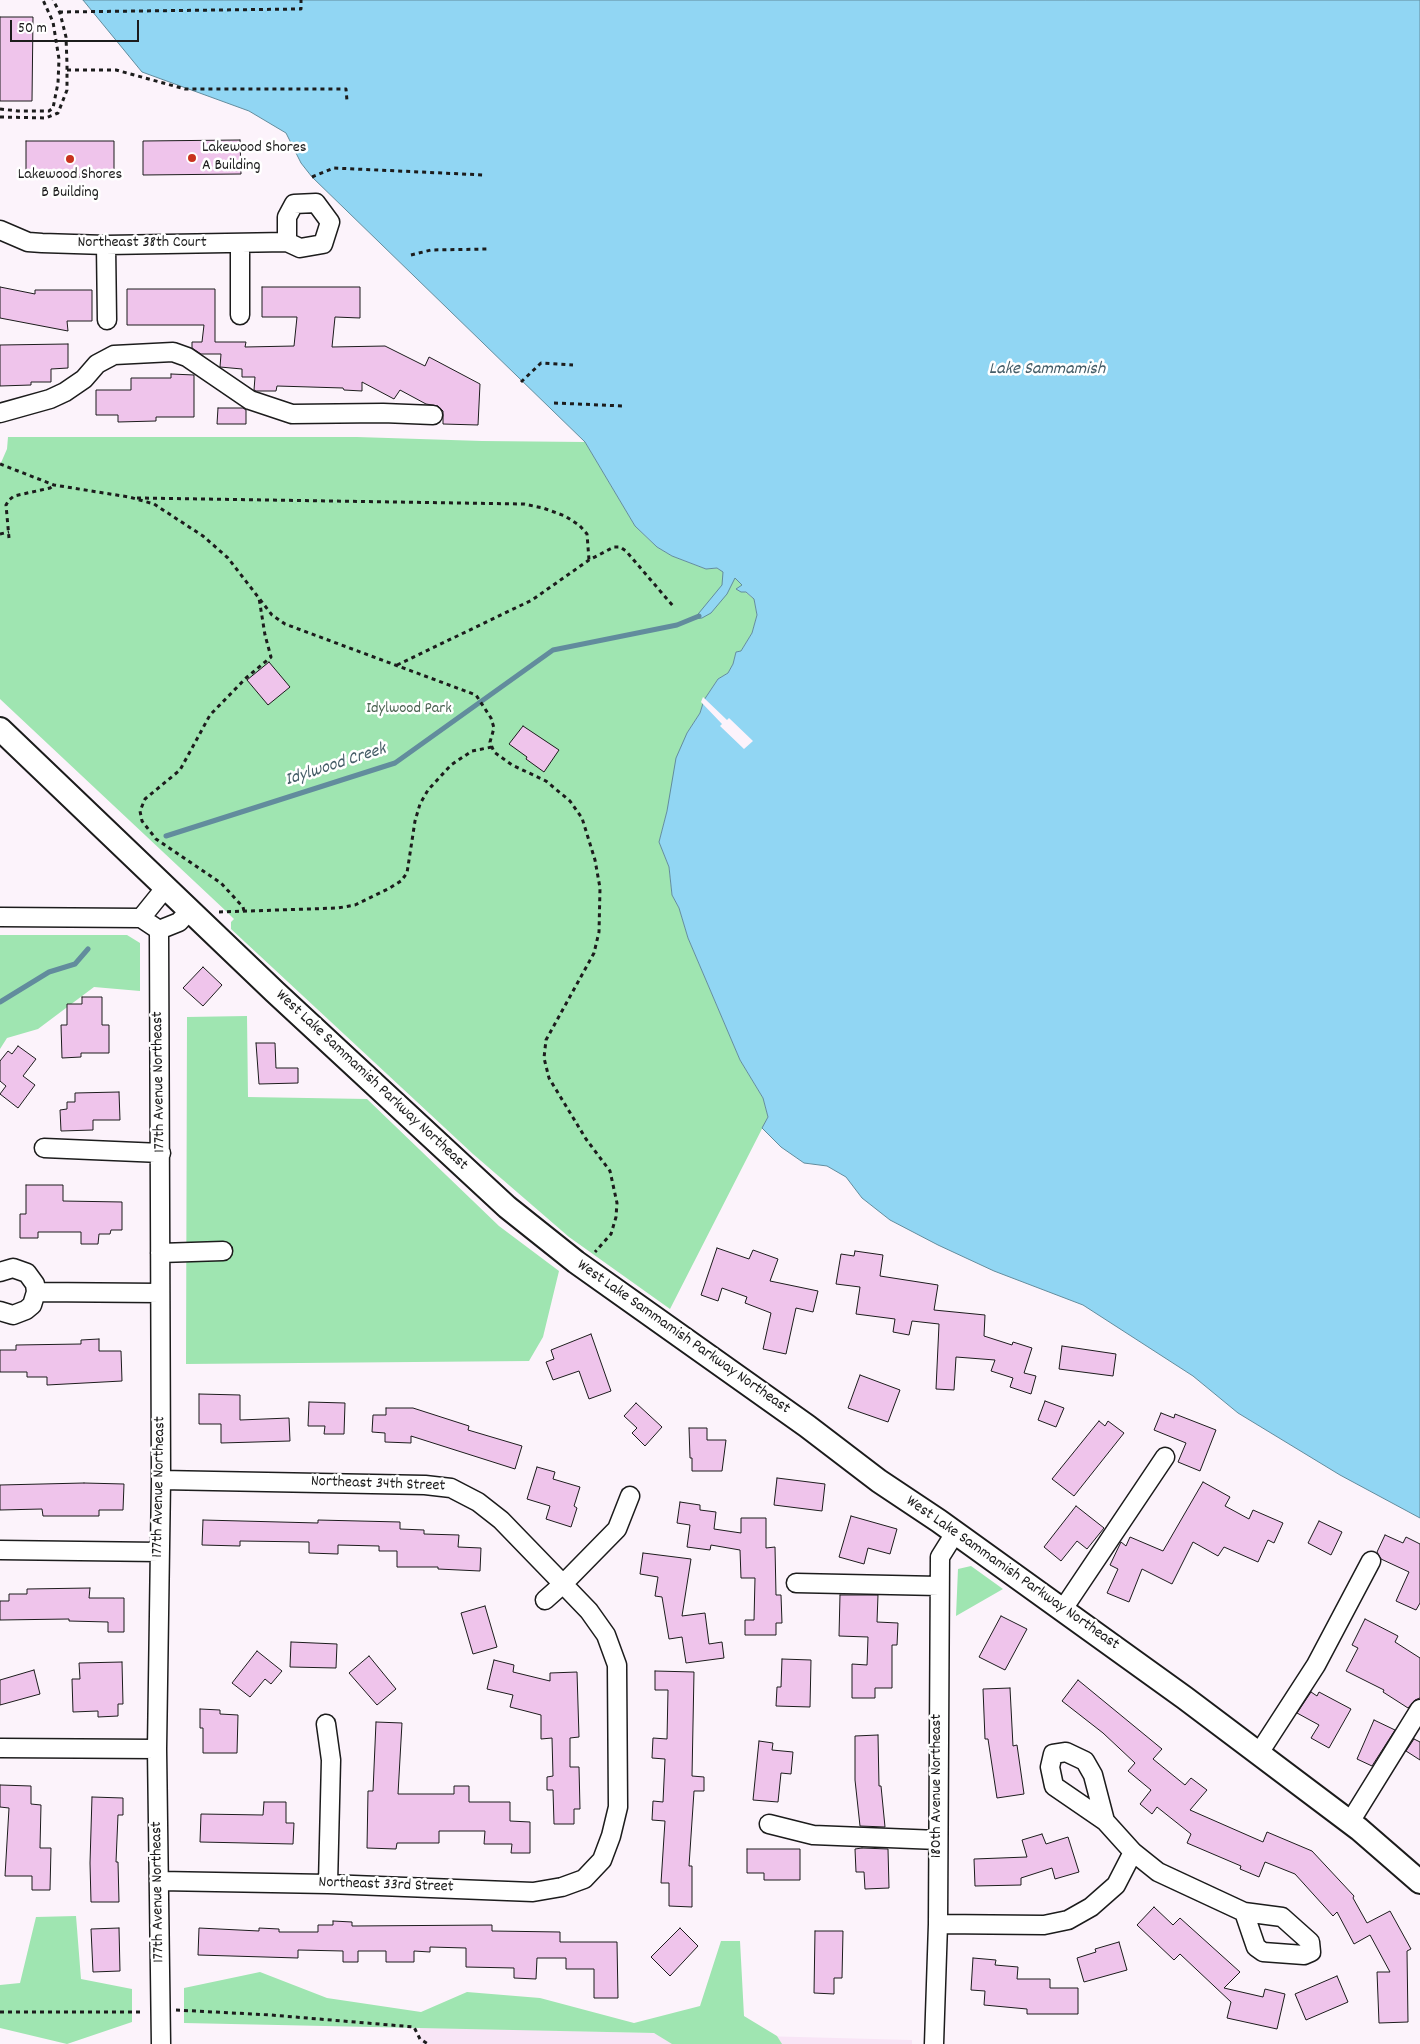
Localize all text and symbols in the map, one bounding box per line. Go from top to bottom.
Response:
scale bar [12,10,141,42]
text: 50 m [18,18,47,40]
place label: Lakewood Shores A Building [202,139,307,177]
marker: Lakewood Shores A Building [186,152,198,164]
marker: Lakewood Shores B Building [64,153,76,165]
place label: Lakewood Shores B Building [18,166,122,204]
street label: Northeast 38th Court [77,234,207,254]
water label: Lake Sammamish [989,360,1105,382]
park label: Idylwood Park [366,700,452,720]
water label: Idylwood Creek [283,740,389,792]
street label: West Lake Sammamish Parkway Northeast [271,987,471,1175]
street label: 177th Avenue Northeast [149,1011,171,1153]
street label: West Lake Sammamish Parkway Northeast [573,1257,793,1419]
street label: 177th Avenue Northeast [149,1416,171,1558]
street label: Northeast 34th Street [310,1473,446,1497]
street label: West Lake Sammamish Parkway Northeast [902,1493,1122,1655]
street label: 180th Avenue Northeast [928,1714,948,1858]
street label: 177th Avenue Northeast [148,1821,170,1963]
street label: Northeast 33rd Street [318,1874,454,1898]

